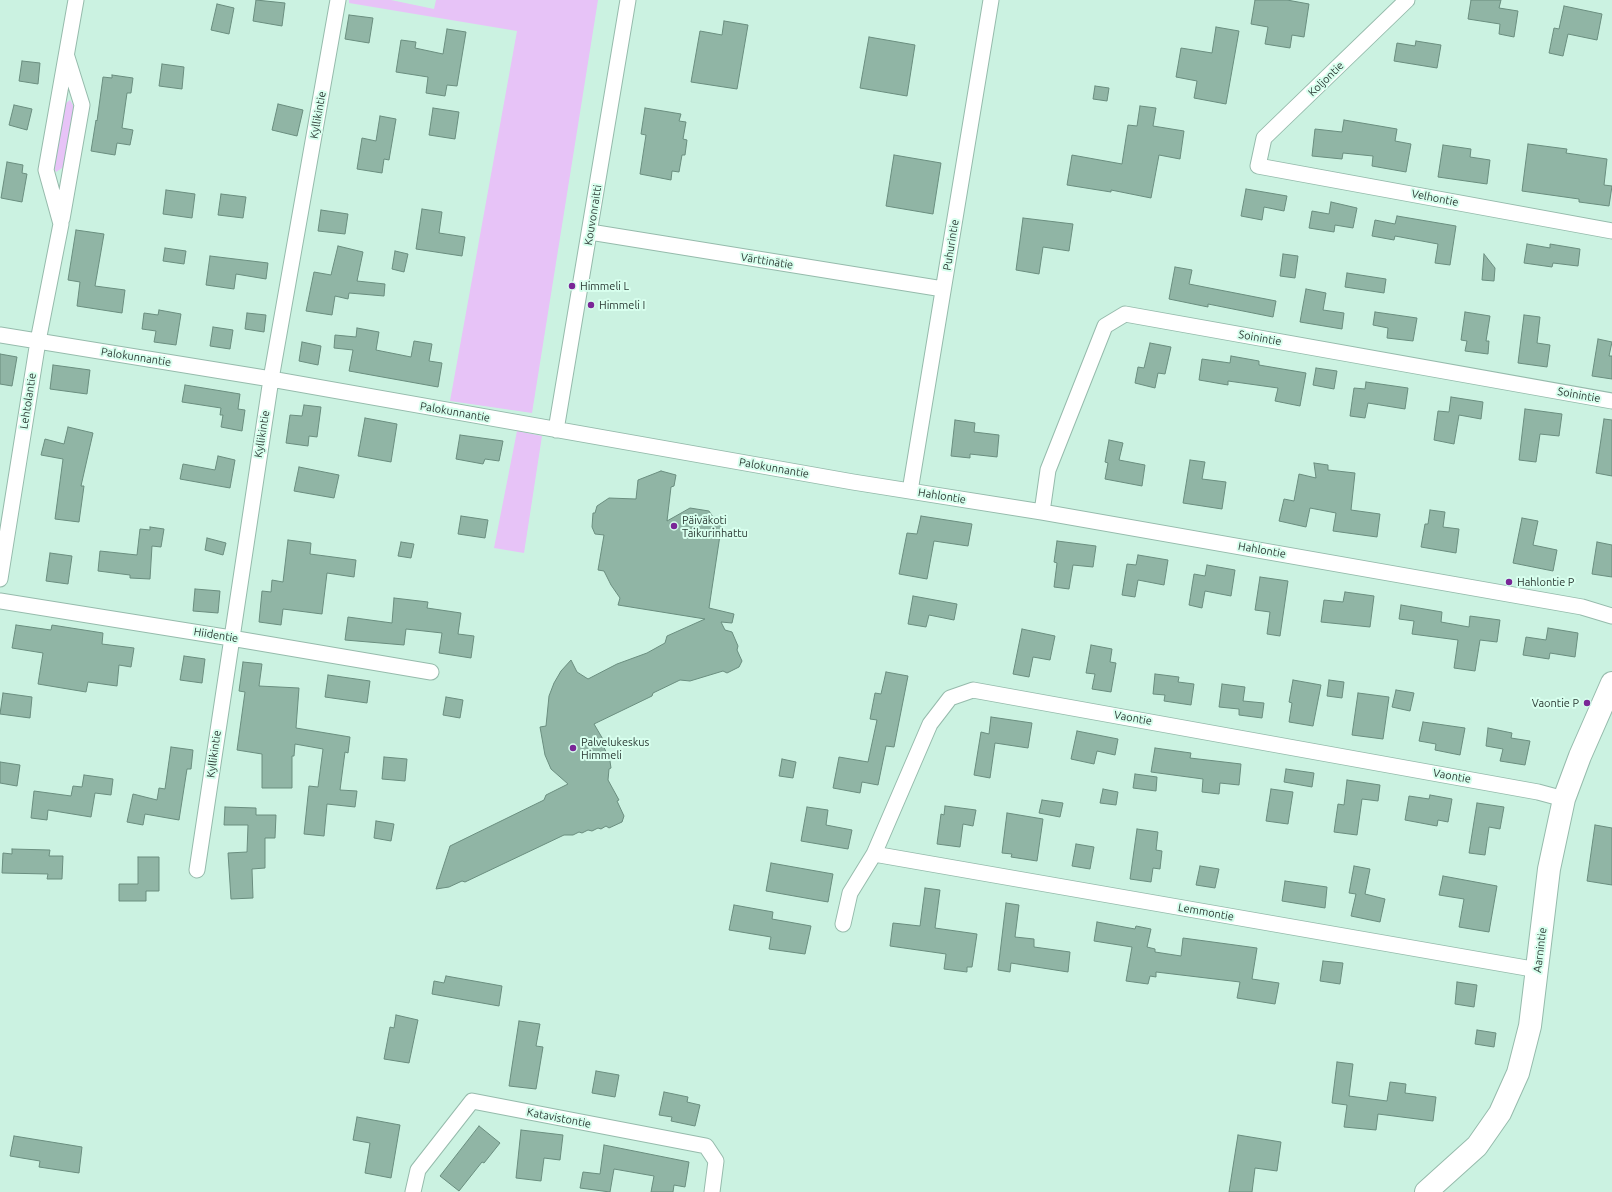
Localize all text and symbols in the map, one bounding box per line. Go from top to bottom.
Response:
street label: Koljontie [1305,59,1347,99]
street label: Kyllikintie [307,90,329,140]
street label: Kouvonraitti [582,184,604,246]
street label: Velhontie [1410,187,1460,209]
street label: Puhurintie [940,218,962,272]
street label: Värttinätie [740,250,794,272]
place label: Himmeli L [580,279,629,293]
marker: Himmeli L [567,281,577,291]
place label: Himmeli I [599,298,645,312]
marker: Himmeli I [586,300,596,310]
street label: Soinintie [1238,328,1282,348]
street label: Palokunnantie [100,345,172,369]
street label: Lehtolantie [17,372,39,430]
street label: Soinintie [1557,385,1601,405]
street label: Palokunnantie [419,399,491,425]
street label: Kyllikintie [252,409,272,459]
street label: Palokunnantie [738,455,810,481]
street label: Hahlontie [917,486,967,506]
place label: Päiväkoti Taikurinhattu [682,513,748,539]
marker: Päiväkoti Taikurinhattu [669,521,679,531]
street label: Hahlontie [1237,539,1287,561]
place label: Hahlontie P [1517,575,1574,589]
marker: Hahlontie P [1504,577,1514,587]
street label: Hiidentie [193,625,239,645]
place label: Vaontie P [1532,696,1579,710]
marker: Vaontie P [1582,698,1592,708]
street label: Vaontie [1113,708,1153,728]
street label: Kyllikintie [204,729,224,779]
place label: Palvelukeskus Himmeli [581,735,649,761]
marker: Palvelukeskus Himmeli [568,743,578,753]
street label: Vaontie [1432,766,1472,786]
street label: Lemmontie [1177,901,1235,923]
street label: Aarnintie [1531,927,1549,973]
street label: Katavistontie [526,1105,592,1131]

